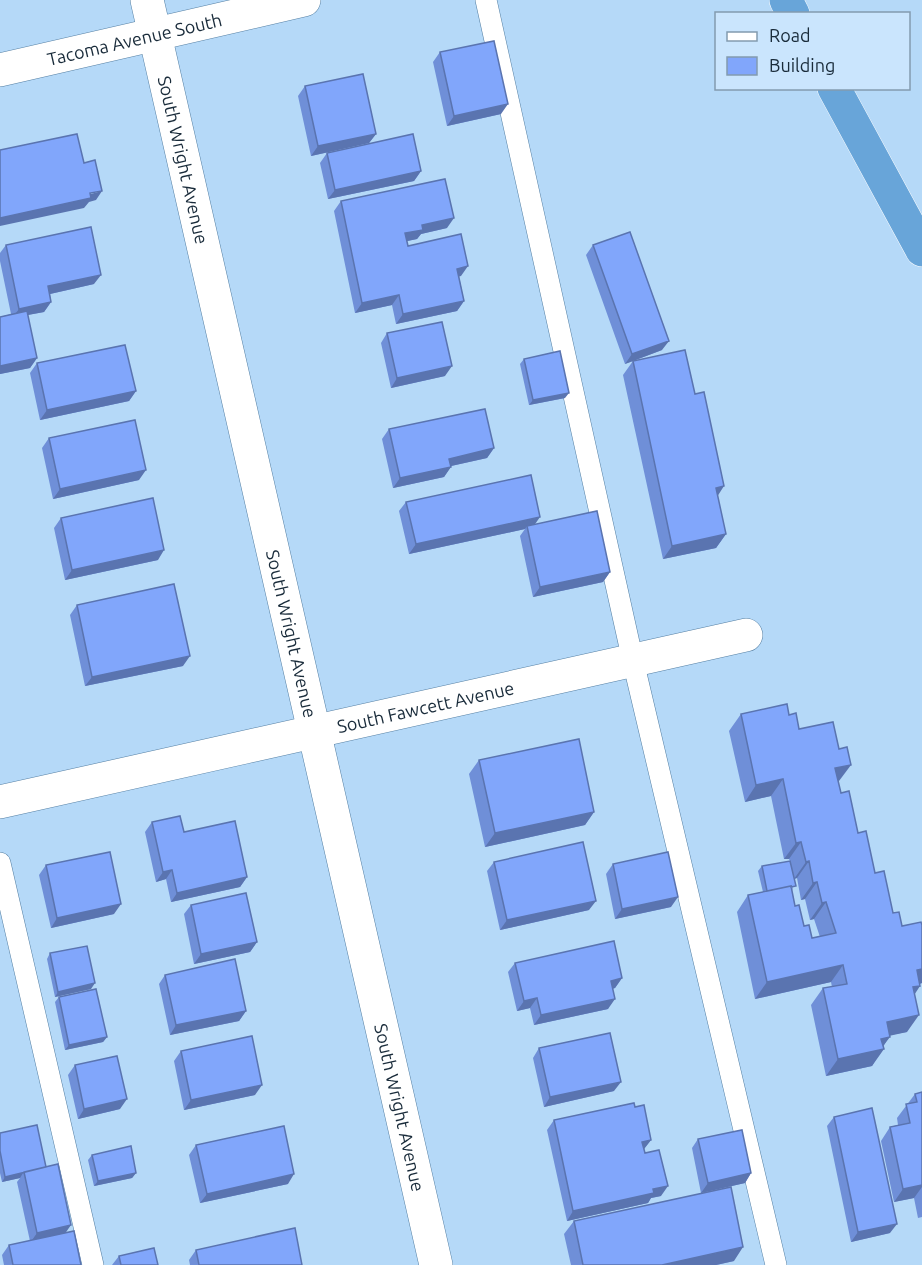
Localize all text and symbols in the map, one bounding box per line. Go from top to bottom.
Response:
street label: Tacoma Avenue South [45,9,224,69]
legend [715,12,910,90]
text: Road [769,25,811,45]
text: Building [769,55,835,75]
street label: South Wright Avenue [155,74,212,246]
street label: South Wright Avenue [263,548,321,720]
street label: South Fawcett Avenue [335,677,516,736]
street label: South Wright Avenue [371,1021,429,1193]

